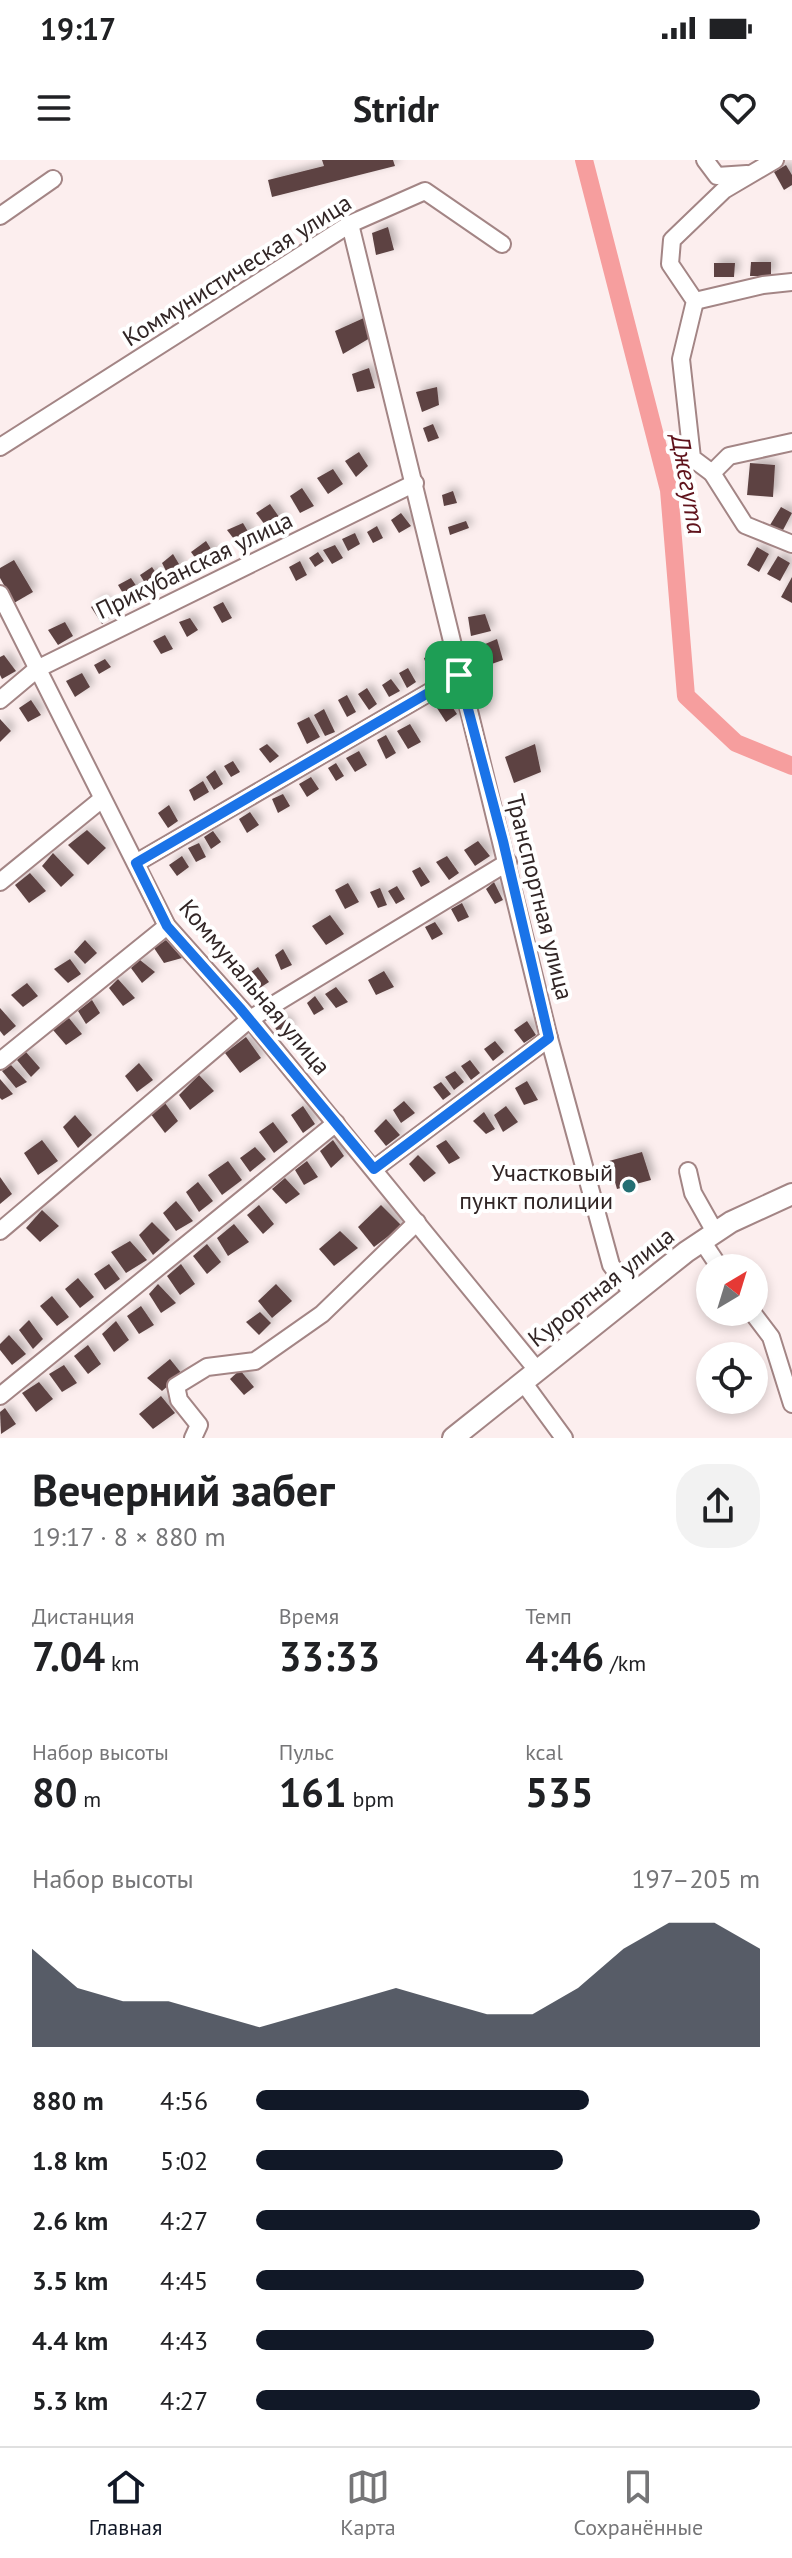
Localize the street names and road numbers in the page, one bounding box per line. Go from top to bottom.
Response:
street label: Коммунистическая улица [117,187,357,353]
street label: Прикубанская улица [90,504,298,626]
street label: Транспортная улица [499,791,581,1003]
street label: Коммунальная улица [172,893,338,1081]
street label: Курортная улица [521,1220,681,1354]

